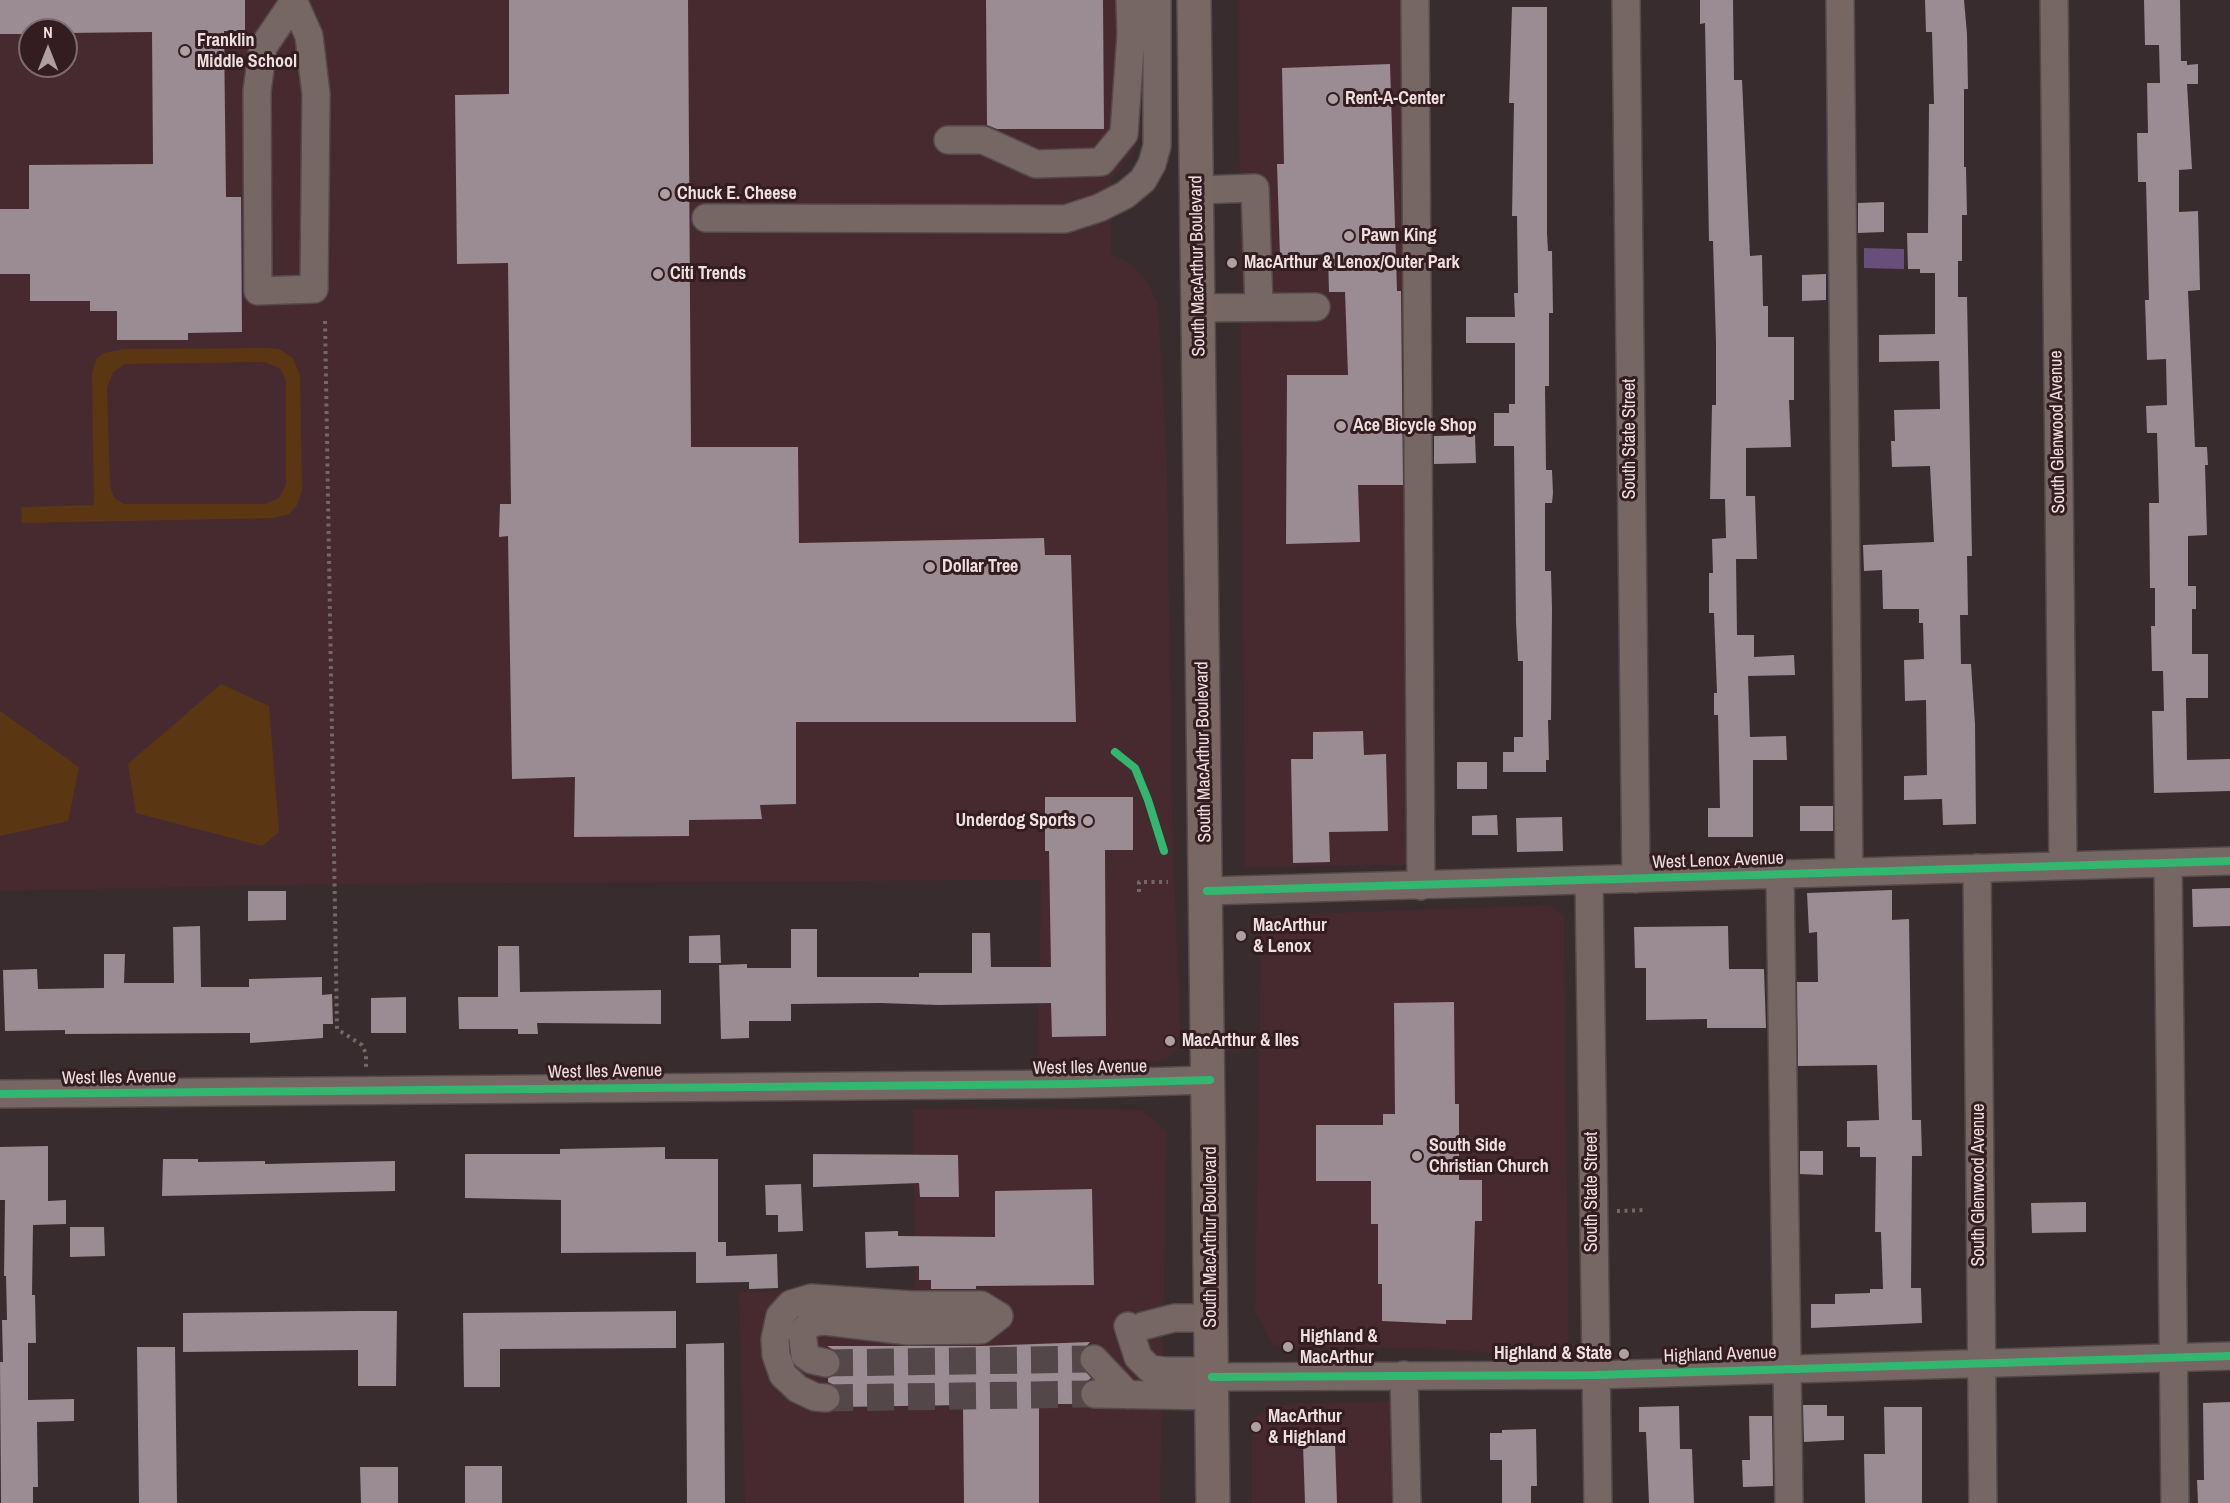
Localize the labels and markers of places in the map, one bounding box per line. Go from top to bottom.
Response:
place label: Franklin Middle School [197,30,297,72]
marker: Franklin Middle School [178,44,192,58]
place label: Rent-A-Center [1345,88,1445,110]
marker: Rent-A-Center [1326,92,1340,106]
place label: Chuck E. Cheese [677,183,797,205]
marker: Chuck E. Cheese [658,187,672,201]
place label: Pawn King [1361,225,1436,247]
marker: Pawn King [1342,229,1356,243]
place label: MacArthur & Lenox/Outer Park [1244,252,1460,274]
marker: MacArthur & Lenox/Outer Park [1225,256,1239,270]
place label: Citi Trends [670,263,746,285]
marker: Citi Trends [651,267,665,281]
place label: Ace Bicycle Shop [1353,415,1477,437]
marker: Ace Bicycle Shop [1334,419,1348,433]
place label: Dollar Tree [942,556,1018,578]
marker: Dollar Tree [923,560,937,574]
place label: Underdog Sports [955,810,1076,832]
marker: Underdog Sports [1081,814,1095,828]
place label: MacArthur & Lenox [1253,915,1327,958]
marker: MacArthur & Lenox [1234,929,1248,943]
place label: MacArthur & Iles [1182,1030,1299,1052]
marker: MacArthur & Iles [1163,1034,1177,1048]
place label: South Side Christian Church [1429,1135,1549,1178]
marker: South Side Christian Church [1410,1149,1424,1163]
place label: Highland & MacArthur [1300,1326,1378,1368]
marker: Highland & MacArthur [1281,1340,1295,1354]
place label: Highland & State [1494,1343,1612,1365]
marker: Highland & State [1617,1347,1631,1361]
place label: MacArthur & Highland [1268,1406,1346,1448]
marker: MacArthur & Highland [1249,1420,1263,1434]

